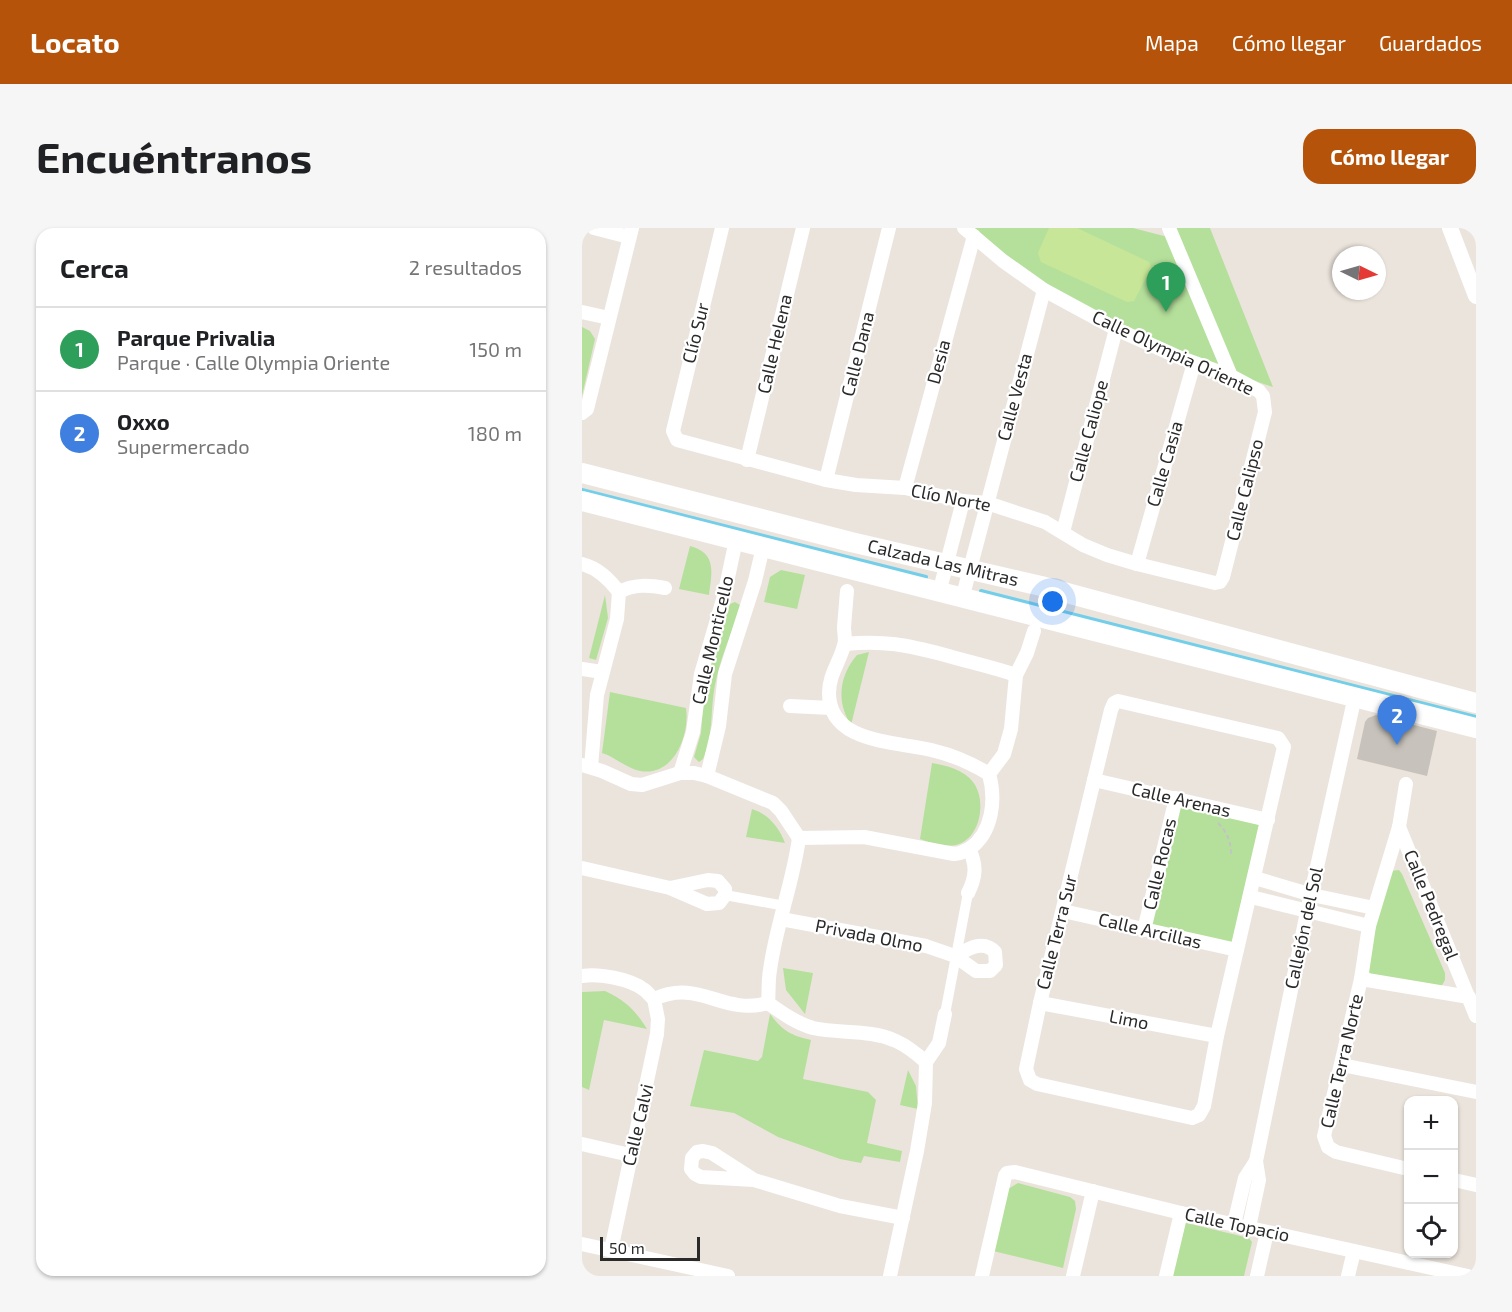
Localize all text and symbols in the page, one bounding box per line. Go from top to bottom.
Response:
text: Locato [30,25,120,59]
text: Mapa [1145,30,1199,55]
text: Cómo llegar [1232,30,1346,55]
text: Guardados [1379,30,1482,55]
button: Cómo llegar [1303,129,1476,184]
text: Encuéntranos [36,131,312,181]
north arrow [1332,246,1386,300]
text: Cerca [60,252,129,283]
text: 2 resultados [409,255,522,279]
pin: 1 [1146,262,1186,312]
street label: Calle Helena [752,292,796,396]
street label: Clío Sur [677,300,713,365]
street label: Calle Olympia Oriente [1089,305,1258,399]
street label: Calle Dana [836,309,878,398]
text: Parque Privalia [117,324,275,350]
text: 1 [75,337,84,361]
text: 150 m [469,337,522,361]
street label: Desia [922,337,954,386]
text: Parque · Calle Olympia Oriente [117,350,390,374]
street label: Calle Vesta [992,350,1036,443]
street label: Calle Caliope [1064,377,1112,484]
text: Oxxo [117,408,170,434]
street label: Calle Casia [1141,418,1187,509]
text: 2 [74,421,85,445]
text: 180 m [468,421,522,445]
text: Supermercado [117,434,250,458]
street label: Calle Calipso [1221,437,1267,543]
street label: Clío Norte [909,478,993,516]
street label: Calzada Las Mitras [866,534,1021,590]
street label: Calle Monticello [687,573,738,706]
your location [1038,587,1067,616]
pin: 2 [1378,696,1416,745]
street label: Calle Arenas [1129,777,1233,821]
street label: Calle Rocas [1138,816,1180,912]
street label: Calle Pedregal [1400,846,1464,964]
street label: Callejón del Sol [1279,864,1327,991]
street label: Calle Terra Sur [1031,872,1081,992]
street label: Calle Arcillas [1096,907,1204,953]
street label: Privada Olmo [813,914,925,956]
street label: Calle Terra Norte [1315,991,1367,1130]
street label: Limo [1108,1004,1151,1034]
street label: Calle Calvi [617,1082,657,1168]
map controls [1404,1096,1458,1258]
button: + [1404,1096,1458,1150]
button: − [1404,1150,1458,1204]
street label: Calle Topacio [1183,1202,1292,1246]
button: locate [1404,1204,1458,1258]
scale bar [600,1234,700,1262]
text: 50 m [609,1238,645,1257]

